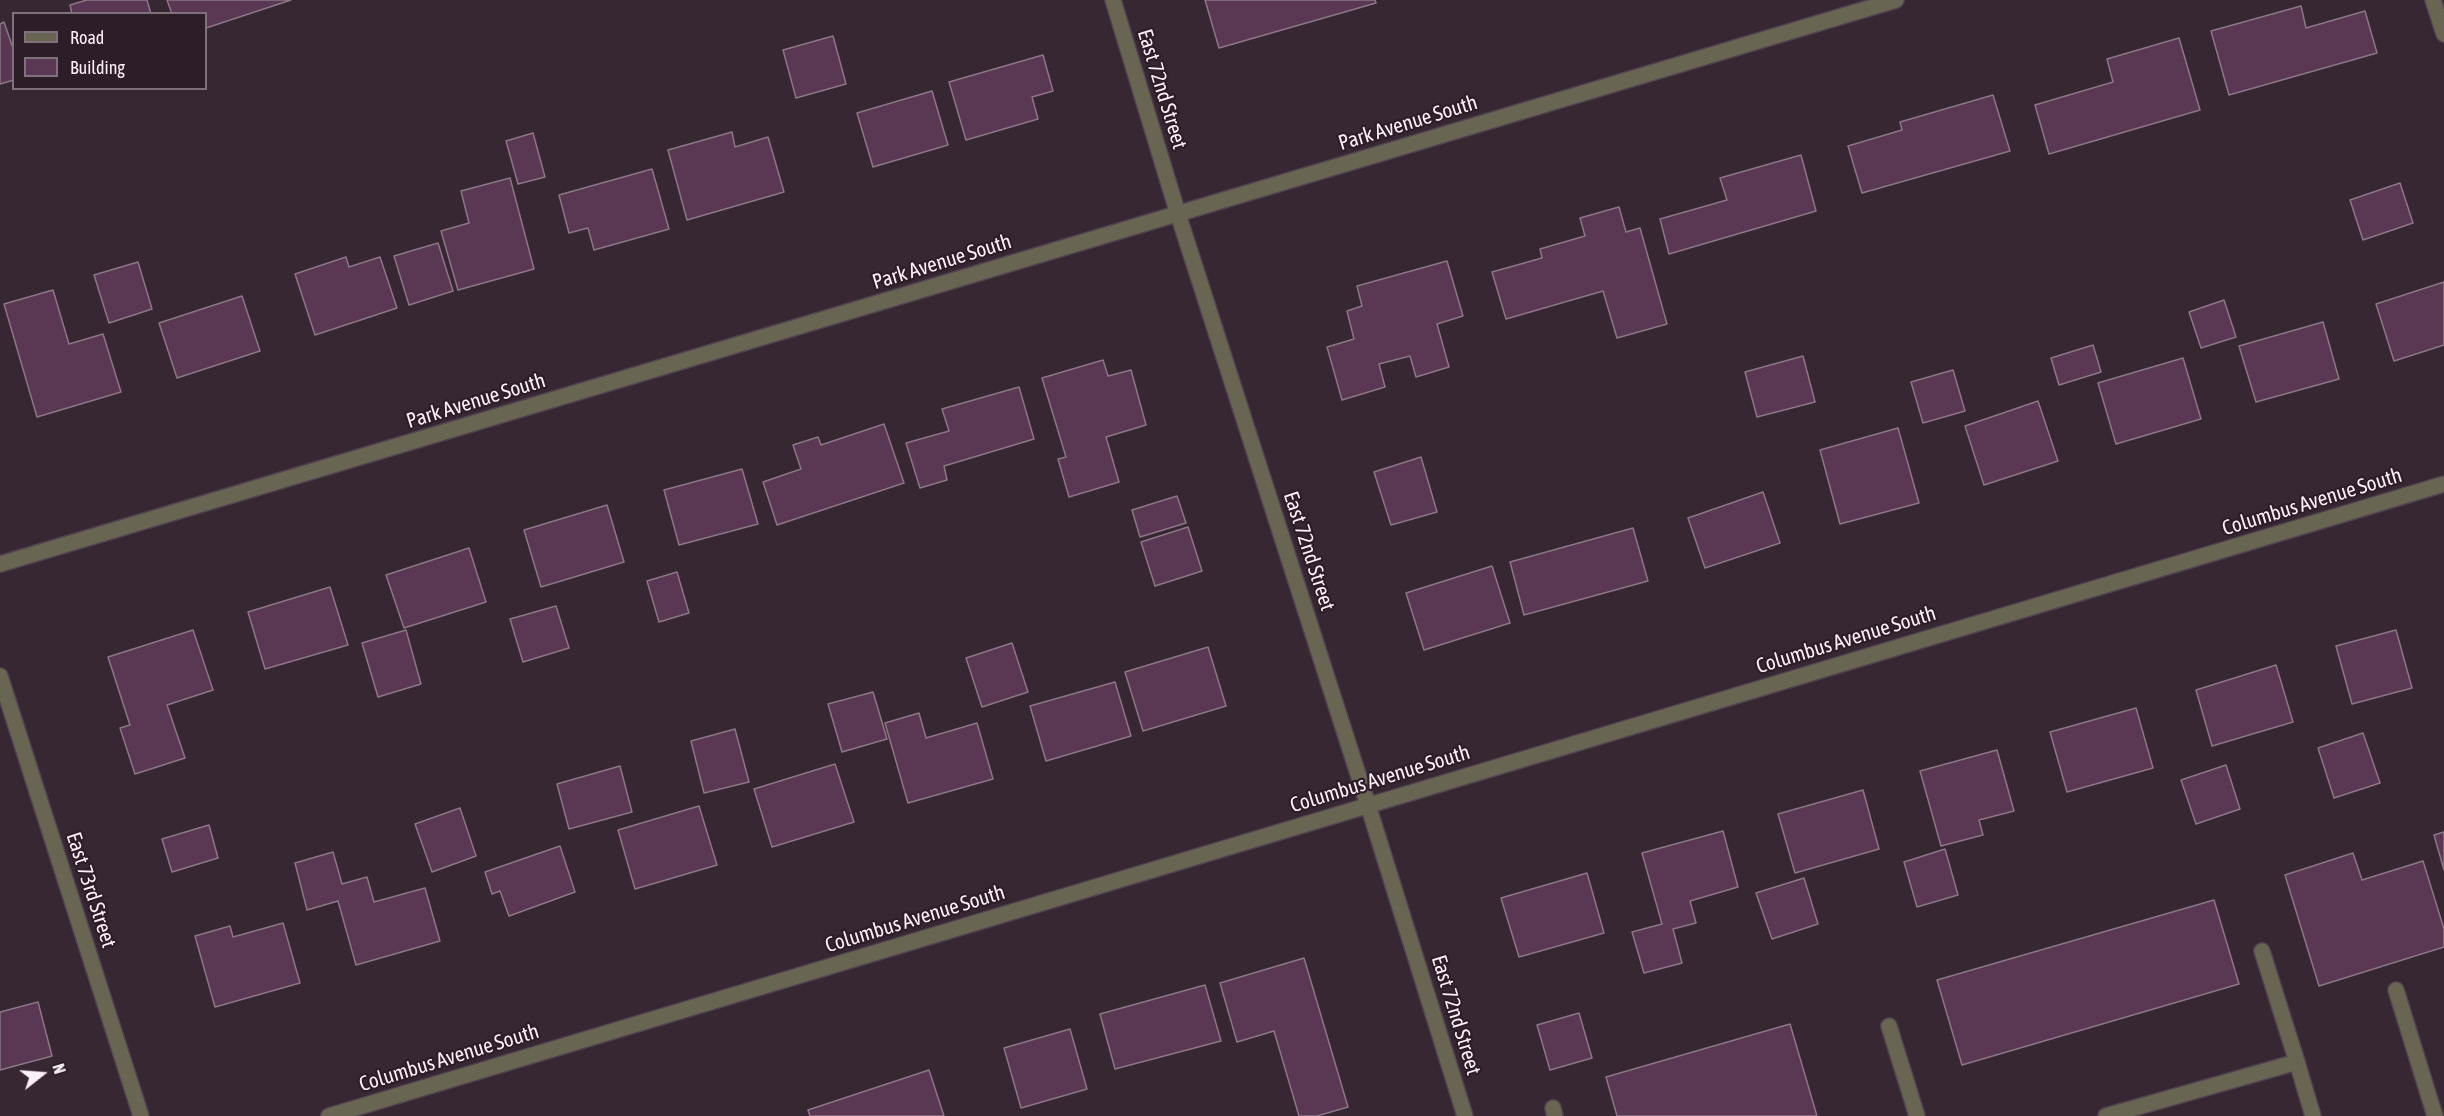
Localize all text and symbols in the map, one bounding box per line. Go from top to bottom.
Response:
legend [12,12,207,90]
street label: East 72nd Street [1132,26,1192,152]
text: Road [70,27,104,48]
text: Building [70,57,125,78]
street label: Park Avenue South [1335,90,1481,156]
street label: Park Avenue South [869,229,1015,295]
street label: Park Avenue South [403,368,549,434]
street label: Columbus Avenue South [2219,463,2405,541]
street label: East 72nd Street [1278,488,1340,614]
street label: Columbus Avenue South [1753,601,1939,679]
street label: Columbus Avenue South [1287,740,1473,818]
street label: East 73rd Street [60,829,122,951]
street label: Columbus Avenue South [822,880,1008,958]
street label: East 72nd Street [1426,952,1486,1078]
street label: Columbus Avenue South [356,1019,542,1097]
north arrow [12,1044,72,1104]
text: N [49,1062,69,1076]

